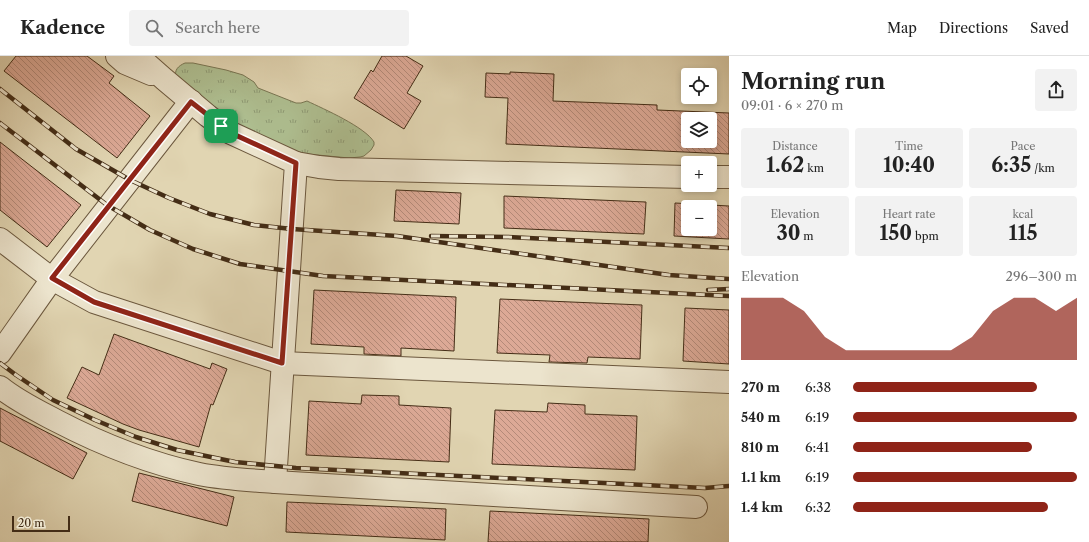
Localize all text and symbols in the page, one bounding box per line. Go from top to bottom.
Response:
search box [129,10,409,46]
text: Kadence [20,16,105,39]
icon: search [143,17,165,39]
text: Search here [175,18,260,37]
text: Map [887,19,917,37]
text: Directions [939,19,1008,37]
text: Saved [1030,19,1069,37]
map controls [681,68,717,236]
button: locate [681,68,717,104]
text: Morning run [741,68,885,95]
button: share [1035,69,1077,111]
text: 09:01 · 6 × 270 m [741,97,843,113]
pin [204,109,238,143]
button: layers [681,112,717,148]
icon: arrive [210,115,232,137]
text: Distance [772,139,818,153]
text: Time [895,139,923,153]
text: Pace [1011,139,1035,153]
text: 1.62 [766,153,804,177]
text: 10:40 [883,153,935,177]
text: 6:35 [991,153,1031,177]
button: + [681,156,717,192]
text: km [804,161,824,175]
text: /km [1031,161,1055,175]
button: − [681,200,717,236]
text: Elevation [770,207,820,221]
text: Heart rate [882,207,936,221]
text: kcal [1013,207,1033,221]
text: 30 [776,221,800,245]
text: 150 [879,221,912,245]
text: 115 [1008,221,1038,245]
text: m [800,229,814,243]
text: bpm [912,229,939,243]
text: Elevation [741,268,799,284]
text: 296–300 m [1005,268,1077,284]
text: 270 m [741,379,780,395]
text: 6:38 [805,379,831,395]
text: 540 m [741,409,780,425]
text: 6:19 [805,409,829,425]
text: 810 m [741,439,779,455]
text: 6:41 [805,439,829,455]
text: 1.1 km [741,469,781,485]
text: 6:19 [805,469,829,485]
text: 1.4 km [741,499,783,515]
text: 6:32 [805,499,831,515]
scale bar [12,514,70,533]
text: 20 m [18,516,44,530]

